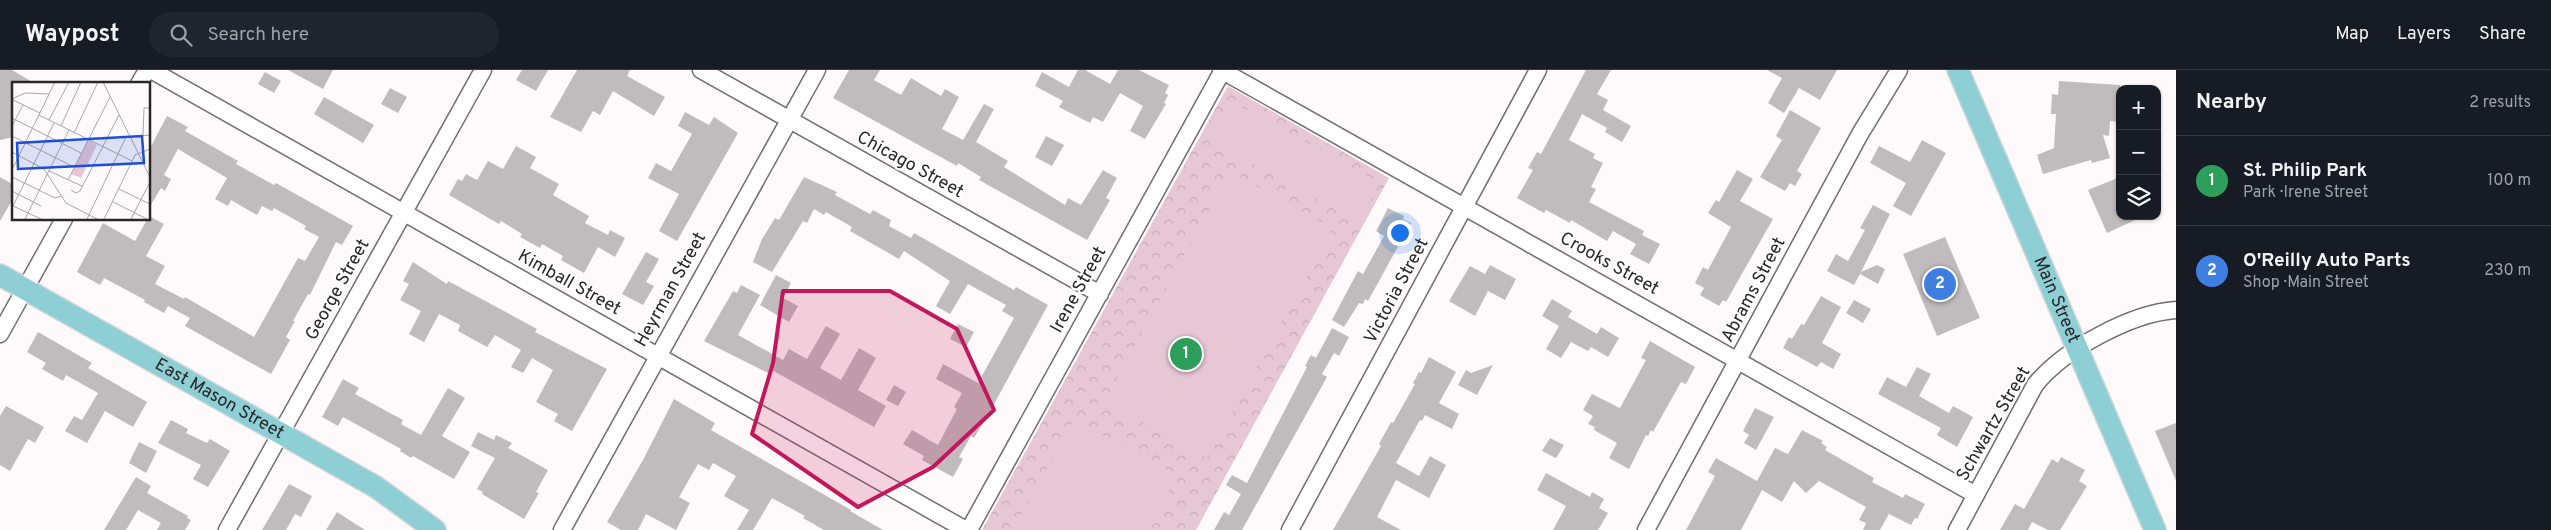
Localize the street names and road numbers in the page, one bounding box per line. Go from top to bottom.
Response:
street label: Chicago Street [852,126,968,204]
street label: Crooks Street [1555,227,1663,301]
street label: Heyrman Street [630,229,712,351]
street label: Abrams Street [1717,233,1791,347]
street label: Victoria Street [1360,234,1434,348]
street label: George Street [301,235,375,345]
street label: Irene Street [1046,243,1112,337]
street label: Kimball Street [513,245,625,321]
street label: Main Street [2028,253,2085,347]
street label: East Mason Street [151,353,288,444]
street label: Schwartz Street [1952,363,2036,485]

